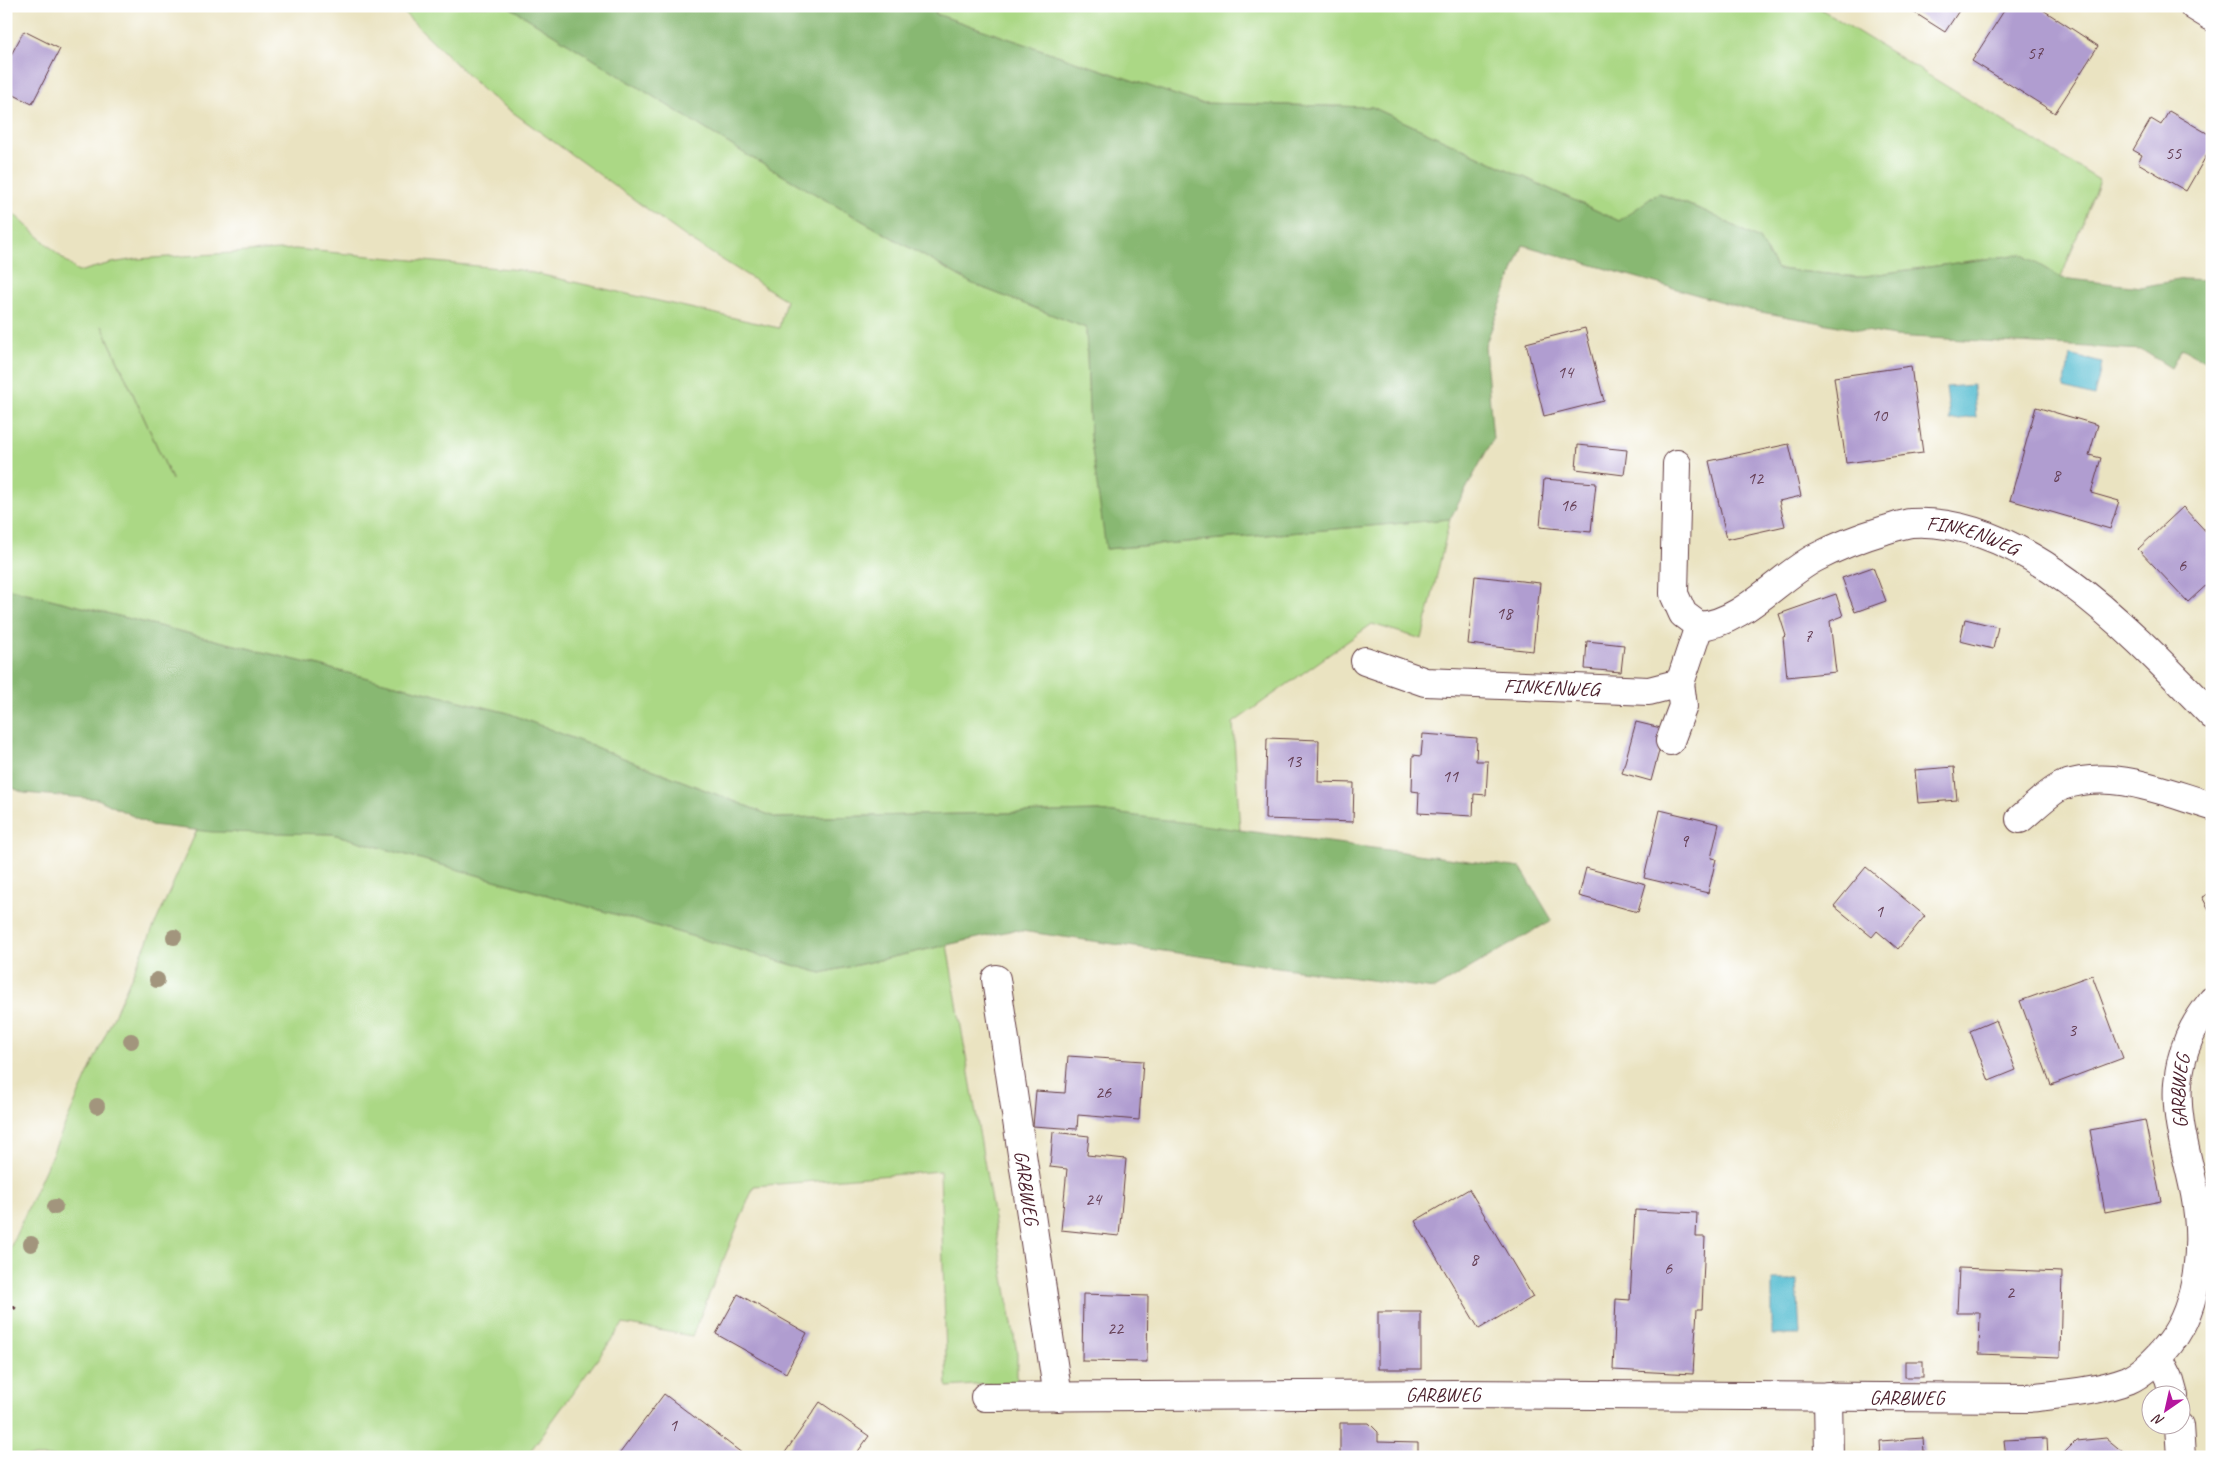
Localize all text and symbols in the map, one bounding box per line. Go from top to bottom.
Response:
house number: 57 [2027,42,2044,64]
house number: 55 [2165,142,2182,164]
house number: 14 [1557,361,1575,383]
house number: 10 [1871,404,1889,426]
house number: 8 [2052,464,2062,486]
house number: 12 [1747,467,1765,489]
house number: 16 [1560,494,1577,516]
street label: FINKENWEG [1926,510,2026,562]
house number: 6 [2178,554,2187,576]
house number: 18 [1496,602,1514,624]
house number: 7 [1804,625,1813,647]
street label: FINKENWEG [1503,673,1603,702]
house number: 13 [1285,750,1303,772]
house number: 11 [1442,765,1459,787]
house number: 9 [1680,830,1690,852]
house number: 1 [1875,900,1884,922]
house number: 3 [2068,1019,2078,1041]
street label: GARBWEG [2165,1049,2196,1130]
house number: 26 [1095,1081,1112,1103]
street label: GARBWEG [1009,1149,1045,1229]
house number: 24 [1085,1188,1103,1210]
house number: 8 [1470,1248,1480,1270]
house number: 6 [1664,1257,1673,1279]
house number: 2 [2006,1281,2016,1303]
house number: 22 [1107,1317,1125,1339]
street label: GARBWEG [1406,1381,1482,1407]
street label: GARBWEG [1870,1384,1946,1410]
north arrow [2140,1386,2190,1436]
text: N [2149,1410,2167,1430]
house number: 1 [669,1414,678,1436]

